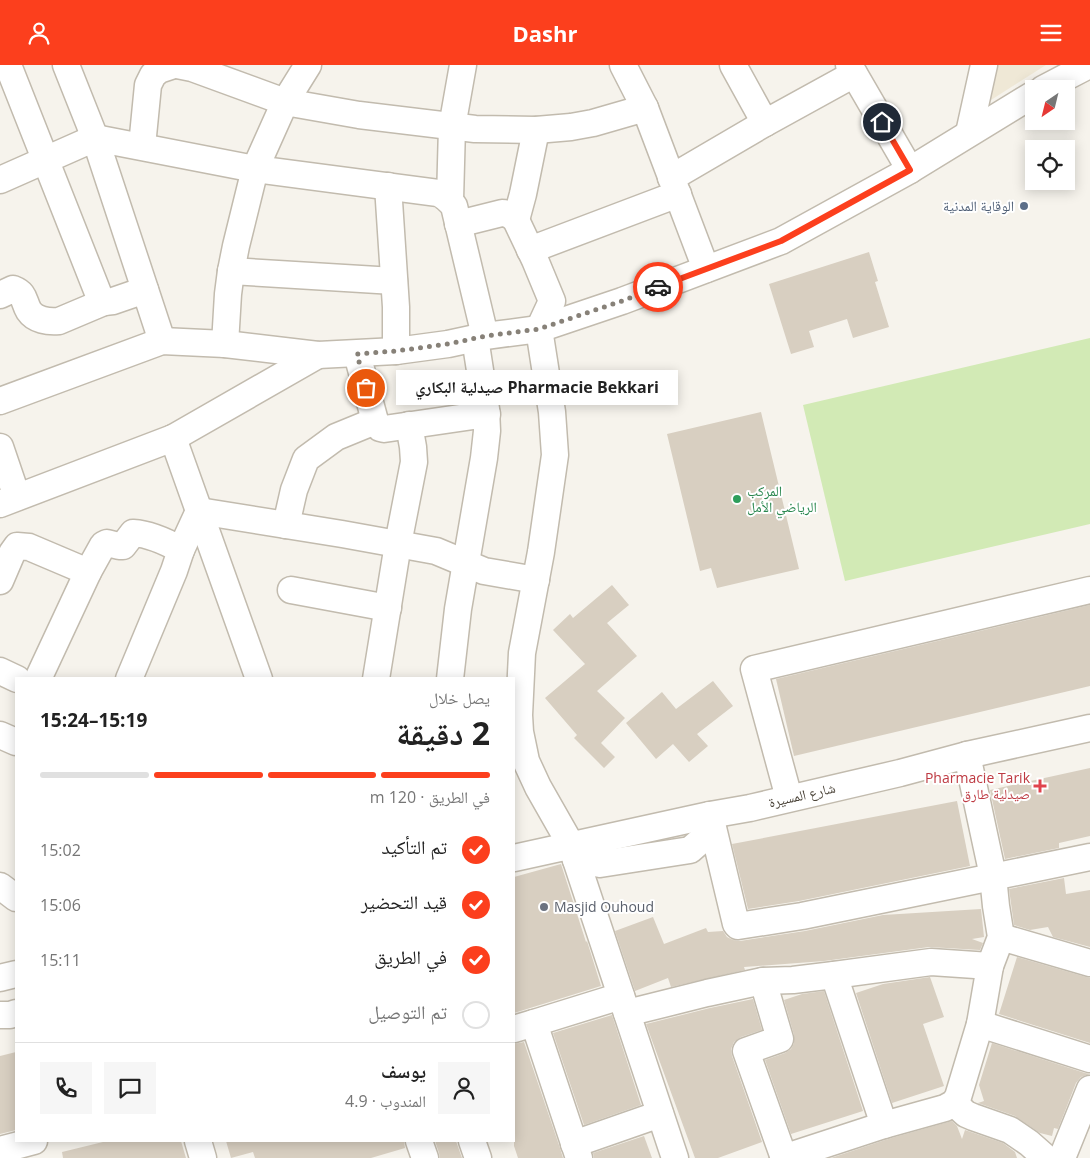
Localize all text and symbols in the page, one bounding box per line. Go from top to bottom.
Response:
text: Dashr [513,18,577,48]
icon: person [25,19,53,47]
icon: menu [1037,19,1065,47]
north arrow [1025,80,1075,130]
map controls [1025,80,1075,190]
pin [861,101,903,143]
icon: home [868,108,896,136]
button: locate [1025,140,1075,190]
place label: الوقاية المدنية [943,196,1014,215]
marker: الوقاية المدنية [1018,200,1030,212]
courier [633,262,683,312]
icon: car [644,273,672,301]
pin [345,367,387,409]
callout: Pharmacie Bekkari صيدلية البكاري [396,371,678,405]
icon: bag [352,374,380,402]
text: Pharmacie Bekkari صيدلية البكاري [415,376,659,398]
place label: المركب الرياضي الأمل [747,481,817,519]
marker: المركب الرياضي الأمل [731,493,743,505]
text: يصل خلال [429,687,490,709]
text: 15:19–15:24 [40,707,147,733]
text: 2 دقيقة [396,711,490,754]
place label: Pharmacie Tarik صيدلية طارق [925,768,1031,803]
street label: شارع المسيرة [767,778,837,812]
marker: Pharmacie Tarik صيدلية طارق [1034,780,1046,792]
text: في الطريق · 120 m [370,786,490,808]
text: تم التأكيد [382,834,447,860]
icon: check [462,836,490,864]
text: 15:02 [40,839,81,861]
text: قيد التحضير [361,889,447,915]
icon: check [462,891,490,919]
text: 15:06 [40,894,81,916]
place label: Masjid Ouhoud [554,897,654,916]
marker: Masjid Ouhoud [538,901,550,913]
text: في الطريق [374,944,447,970]
icon: check [462,946,490,974]
text: 15:11 [40,949,81,971]
text: تم التوصيل [368,999,447,1025]
text: يوسف [381,1058,426,1084]
button: phone [40,1062,92,1114]
button: chat [104,1062,156,1114]
button: person [438,1062,490,1114]
text: المندوب · 4.9 [345,1090,426,1112]

